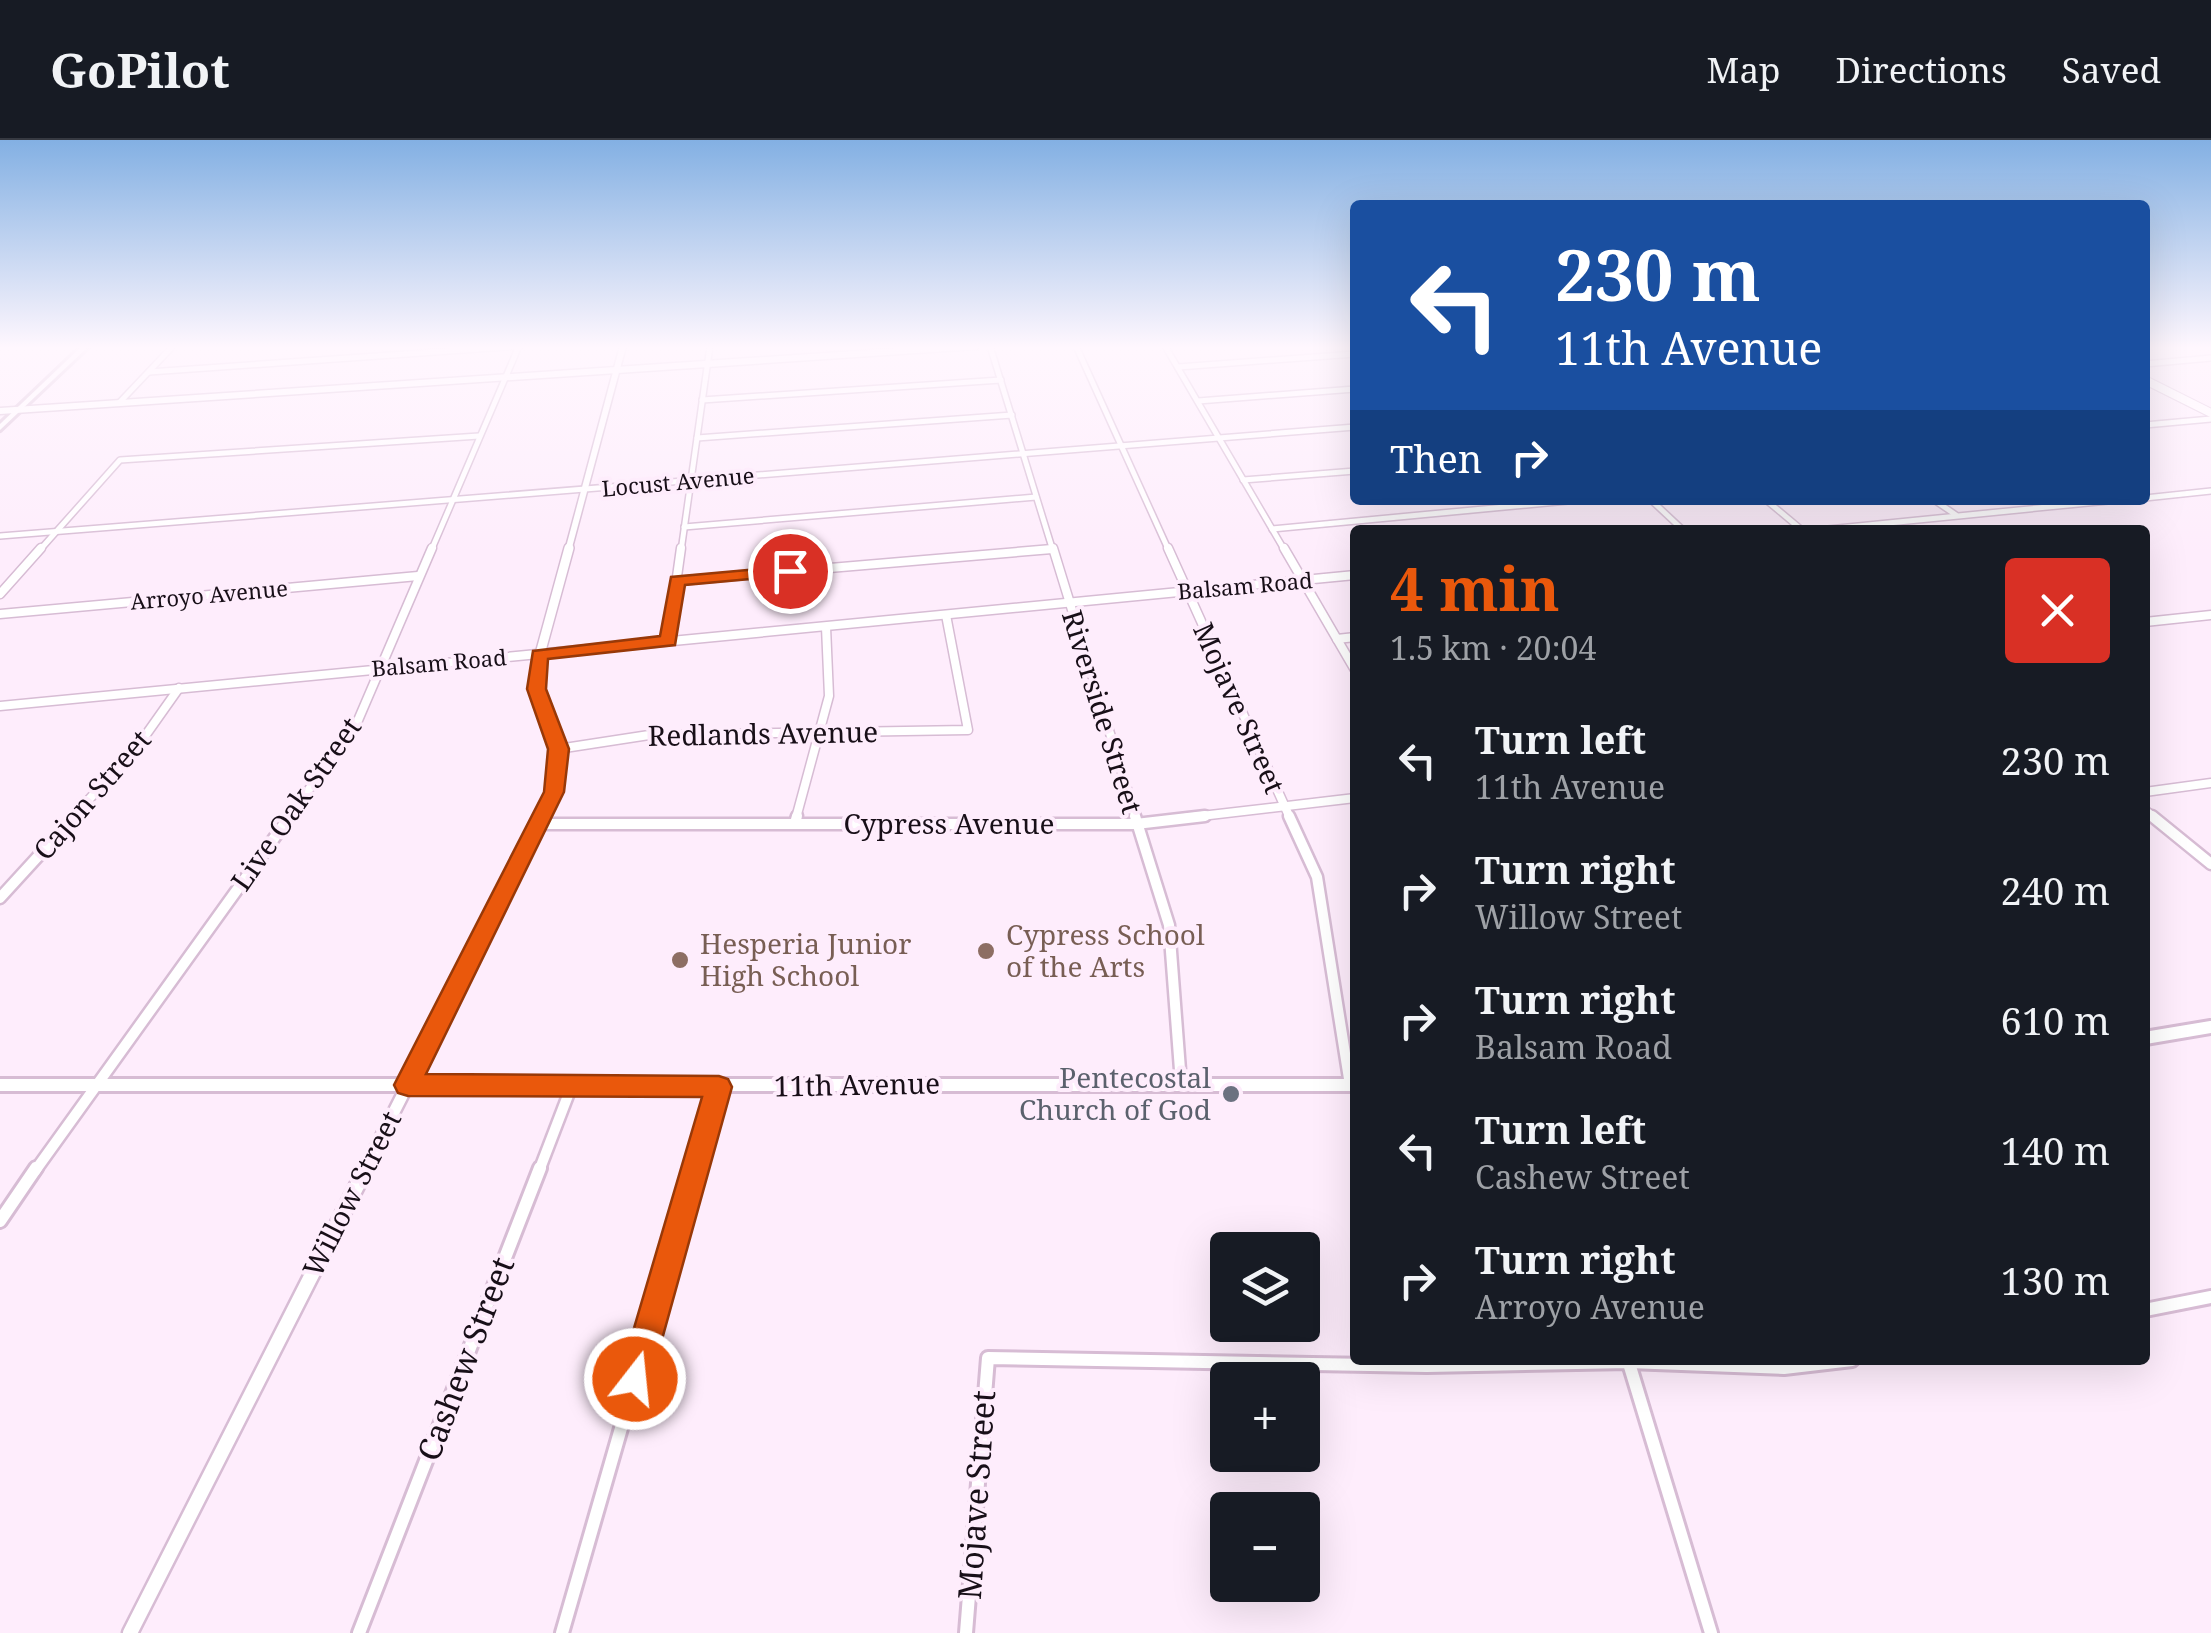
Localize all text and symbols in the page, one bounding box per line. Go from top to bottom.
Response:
text: GoPilot [50,37,230,102]
text: Map [1707,46,1781,93]
text: Directions [1836,46,2007,93]
text: Saved [2062,46,2161,93]
text: 230 m [1555,226,1761,322]
icon: left [1390,240,1520,370]
text: 11th Avenue [1555,317,1822,378]
icon: right [1502,430,1557,485]
text: Then [1390,432,1482,484]
street label: Locust Avenue [600,459,756,503]
pin [748,529,833,614]
icon: arrive [763,544,818,599]
text: 4 min [1390,547,1560,629]
button: close [2005,558,2110,663]
street label: Balsam Road [1176,564,1314,606]
street label: Arroyo Avenue [129,572,289,616]
street label: Riverside Street [1054,605,1152,818]
street label: Mojave Street [1185,616,1295,799]
text: 1.5 km · 20:04 [1390,626,1596,669]
street label: Balsam Road [370,641,508,683]
street label: Live Oak Street [221,709,369,898]
street label: Redlands Avenue [648,712,878,754]
text: Turn left [1475,713,1646,765]
street label: Cajon Street [24,721,158,868]
icon: left [1390,733,1445,788]
text: 230 m [2000,734,2110,786]
text: 11th Avenue [1475,765,1665,808]
street label: Cypress Avenue [844,804,1054,842]
text: Turn right [1475,843,1676,895]
icon: right [1390,863,1445,918]
text: 240 m [2000,864,2110,916]
text: Willow Street [1475,895,1682,938]
place label: Cypress School of the Arts [1006,915,1205,985]
place label: Hesperia Junior High School [700,924,911,994]
marker: Cypress School of the Arts [975,940,997,962]
marker: Hesperia Junior High School [669,949,691,971]
text: Turn right [1475,973,1676,1025]
icon: right [1390,993,1445,1048]
text: 610 m [2000,994,2110,1046]
text: Balsam Road [1475,1025,1672,1068]
place label: Pentecostal Church of God [1019,1058,1211,1128]
street label: 11th Avenue [774,1064,940,1104]
marker: Pentecostal Church of God [1220,1083,1242,1105]
text: Turn left [1475,1103,1646,1155]
street label: Willow Street [293,1104,409,1283]
icon: left [1390,1123,1445,1178]
text: 140 m [2000,1124,2110,1176]
text: Cashew Street [1475,1155,1690,1198]
map controls [1210,1232,1320,1602]
button: layers [1210,1232,1320,1342]
text: Turn right [1475,1233,1676,1285]
street label: Cashew Street [406,1251,523,1466]
icon: right [1390,1253,1445,1308]
text: 130 m [2000,1254,2110,1306]
text: Arroyo Avenue [1475,1285,1705,1328]
position arrow [583,1327,687,1431]
button: + [1210,1362,1320,1472]
street label: Mojave Street [947,1389,1004,1601]
button: − [1210,1492,1320,1602]

